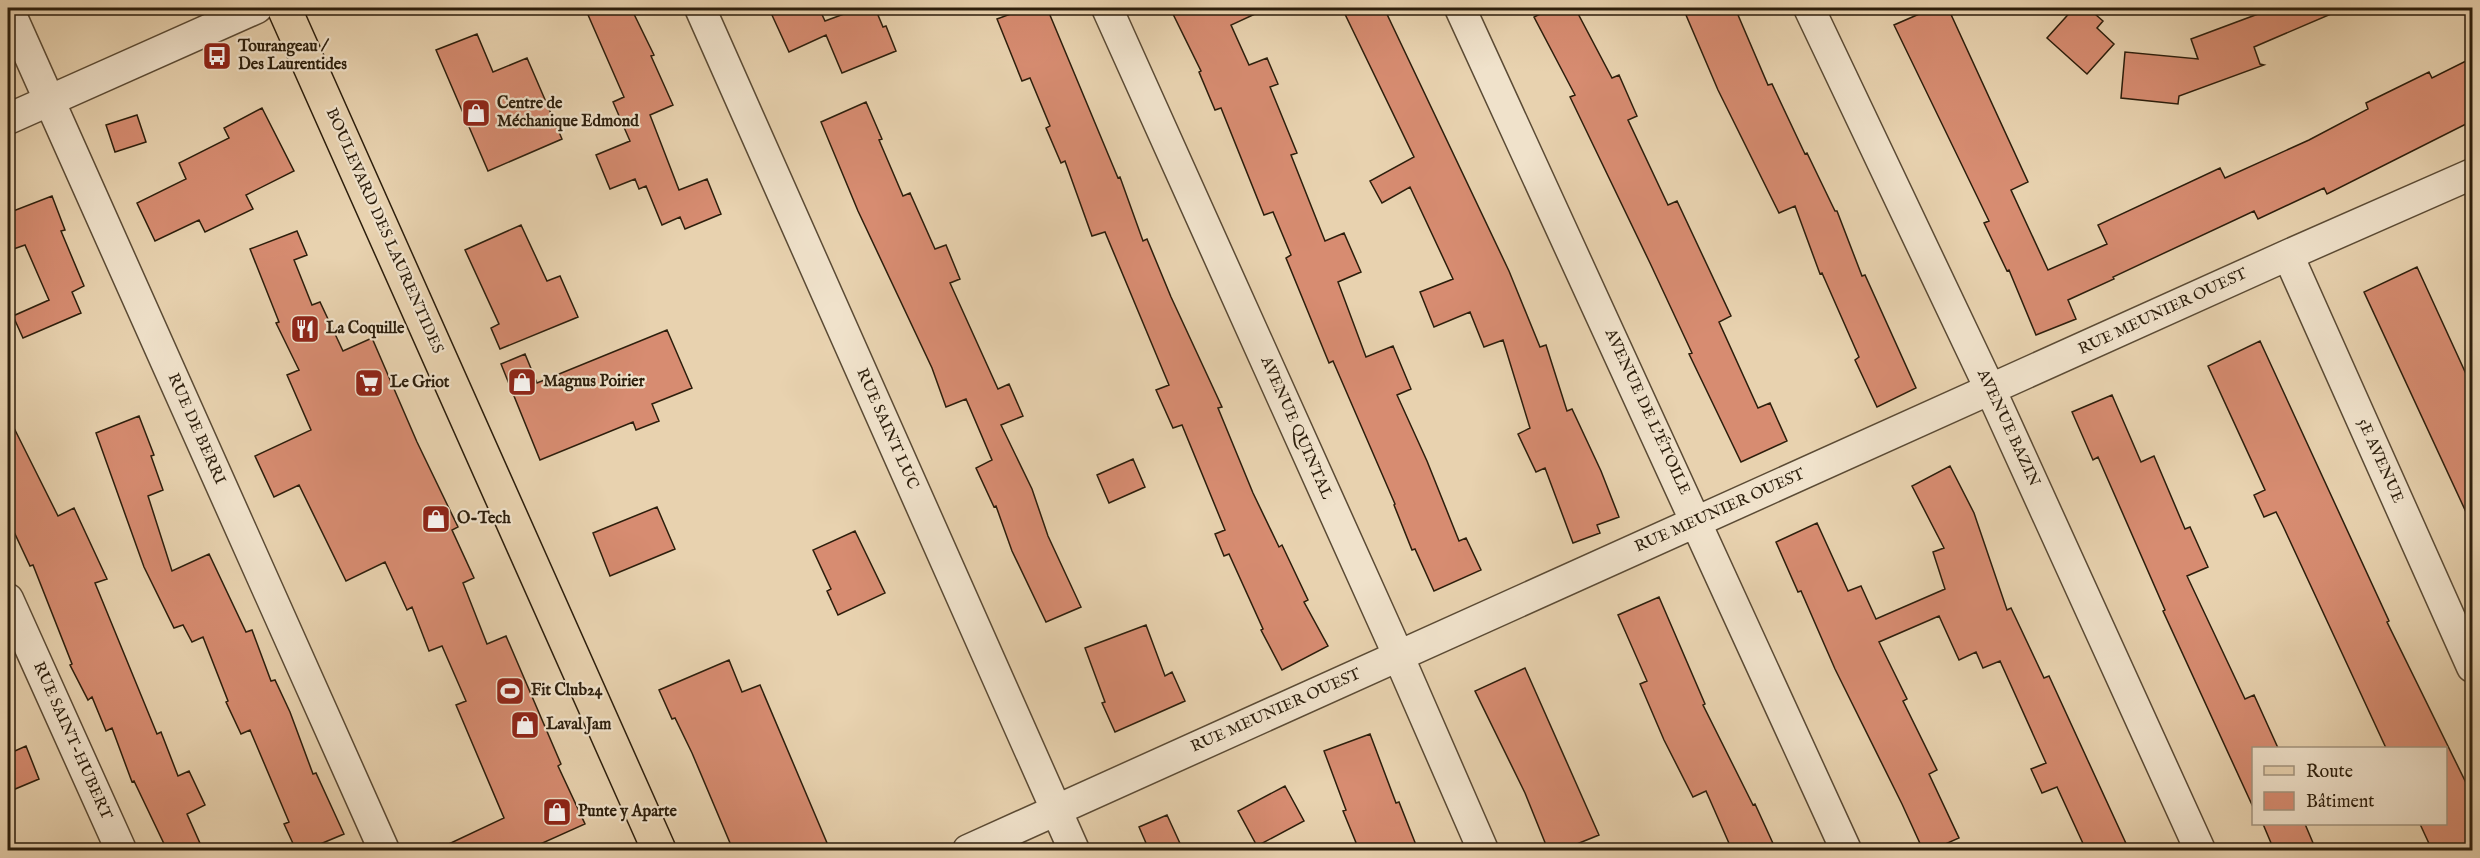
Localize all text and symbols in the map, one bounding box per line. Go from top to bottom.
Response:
place label: Tourangeau / Des Laurentides [237,37,347,75]
bus stop icon: Tourangeau / Des Laurentides [201,40,233,72]
place label: Centre de Méchanique Edmond [497,94,639,132]
shop icon: Centre de Méchanique Edmond [460,97,492,129]
street label: BOULEVARD DES LAURENTIDES [321,105,447,357]
street label: RUE MEUNIER OUEST [2075,264,2251,360]
restaurant icon: La Coquille [289,313,321,345]
place label: La Coquille [326,319,405,339]
street label: AVENUE DE L'ÉTOILE [1599,324,1696,498]
street label: AVENUE QUINTAL [1255,353,1337,503]
street label: RUE SAINT LUC [851,365,923,493]
street label: AVENUE BAZIN [1972,365,2044,490]
shop icon: Magnus Poirier [506,366,538,398]
supermarket icon: Le Griot [353,367,385,399]
street label: RUE DE BERRI [163,370,230,488]
place label: Magnus Poirier [543,372,645,392]
place label: Le Griot [390,373,450,393]
street label: 5E AVENUE [2352,416,2408,506]
street label: RUE MEUNIER OUEST [1632,464,1808,558]
shop icon: O-Tech [420,503,452,535]
place label: O-Tech [457,509,511,529]
street label: RUE SAINT-HUBERT [28,659,116,823]
street label: RUE MEUNIER OUEST [1188,664,1364,758]
sports icon: Fit Club24 [494,675,526,707]
place label: Fit Club24 [531,681,603,701]
shop icon: Laval Jam [509,709,541,741]
place label: Laval Jam [546,715,612,735]
legend [2252,747,2447,825]
text: Route [2306,761,2353,784]
text: Bâtiment [2306,791,2375,814]
shop icon: Punte y Aparte [541,796,573,828]
place label: Punte y Aparte [578,802,677,822]

